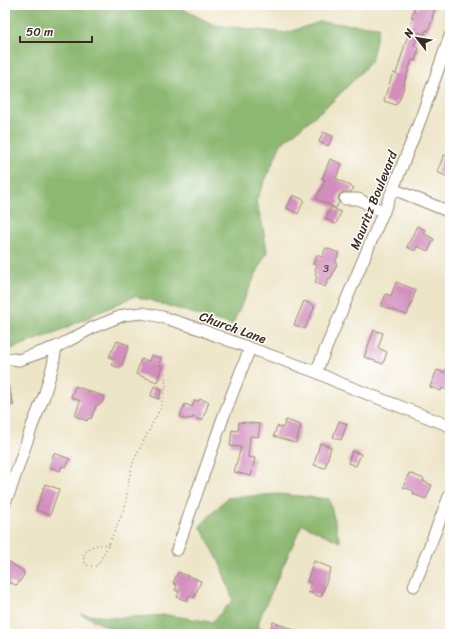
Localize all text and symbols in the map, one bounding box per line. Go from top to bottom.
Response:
scale bar [20,18,92,44]
north arrow [397,18,437,58]
text: 50 m [26,21,53,43]
text: N [398,25,419,42]
street label: Mauritz Boulevard [343,146,404,253]
house number: 3 [323,259,329,278]
street label: Church Lane [196,305,270,350]

